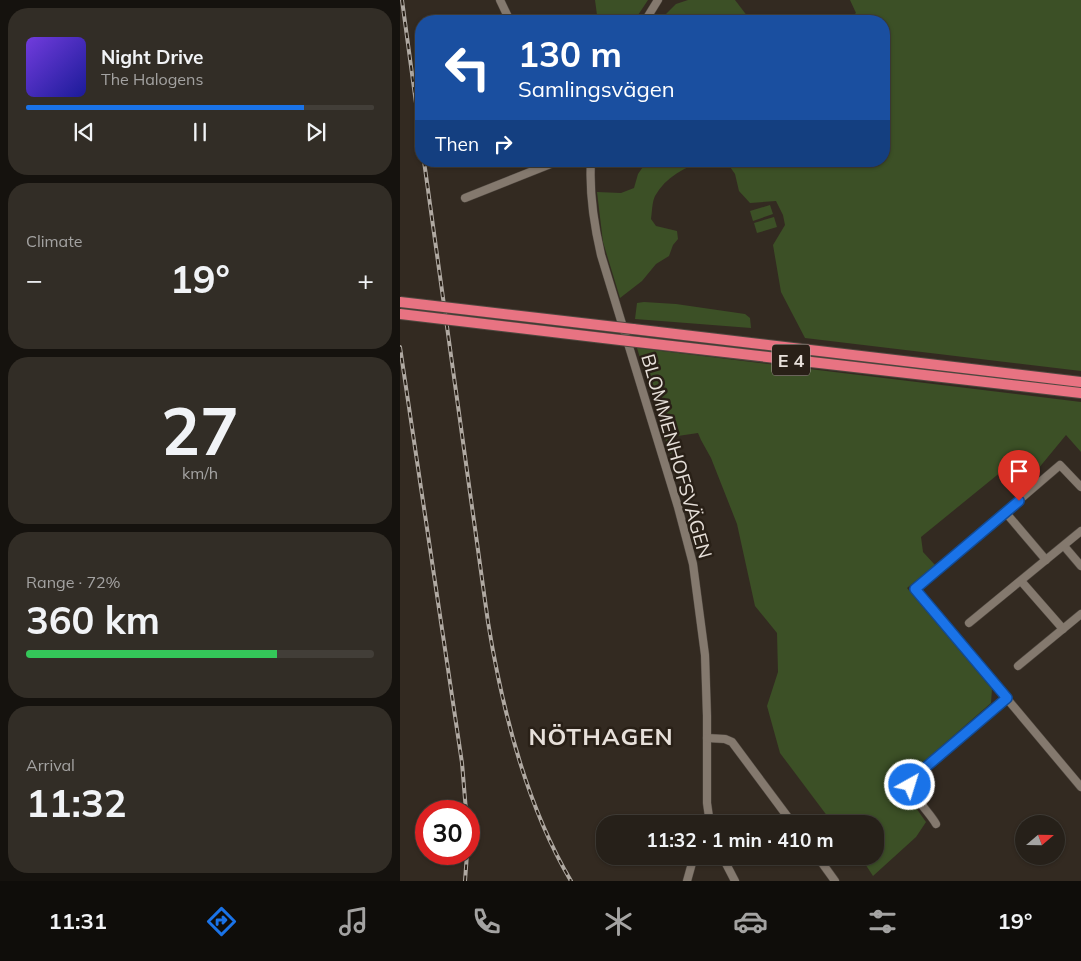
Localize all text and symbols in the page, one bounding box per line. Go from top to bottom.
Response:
text: 130 m [518,32,622,76]
icon: left [435,35,500,100]
text: Night Drive [101,45,203,69]
text: The Halogens [101,69,203,89]
text: Samlingsvägen [518,75,675,103]
icon: previous [70,118,98,146]
icon: pause [186,118,214,146]
icon: next [302,118,330,146]
icon: right [489,130,517,158]
text: Then [435,132,479,156]
text: Climate [26,231,82,251]
text: 19° [170,255,230,303]
text: − [26,262,43,297]
text: + [357,262,374,297]
road number: E 4 [772,344,810,376]
street label: BLOMMENHOFSVÄGEN [636,351,718,561]
text: 27 [161,390,239,471]
pin [998,450,1040,501]
icon: arrive [1005,457,1033,485]
text: km/h [182,463,218,483]
text: Range · 72% [26,572,121,592]
text: 360 km [26,596,160,644]
district label: NÖTHAGEN [528,721,674,751]
text: Arrival [26,755,75,775]
position arrow [883,758,935,810]
text: 11:32 [26,779,127,827]
speed limit sign: 30 [415,800,480,865]
north arrow [1015,815,1065,865]
map controls [1015,815,1065,865]
text: 11:32 · 1 min · 410 m [646,828,834,852]
icon: directions [204,904,239,939]
icon: music [336,904,371,939]
icon: phone [469,904,504,939]
icon: climate [601,904,636,939]
icon: car [733,904,768,939]
icon: filters [865,904,900,939]
text: 11:31 [49,907,107,935]
text: 19° [998,907,1032,935]

